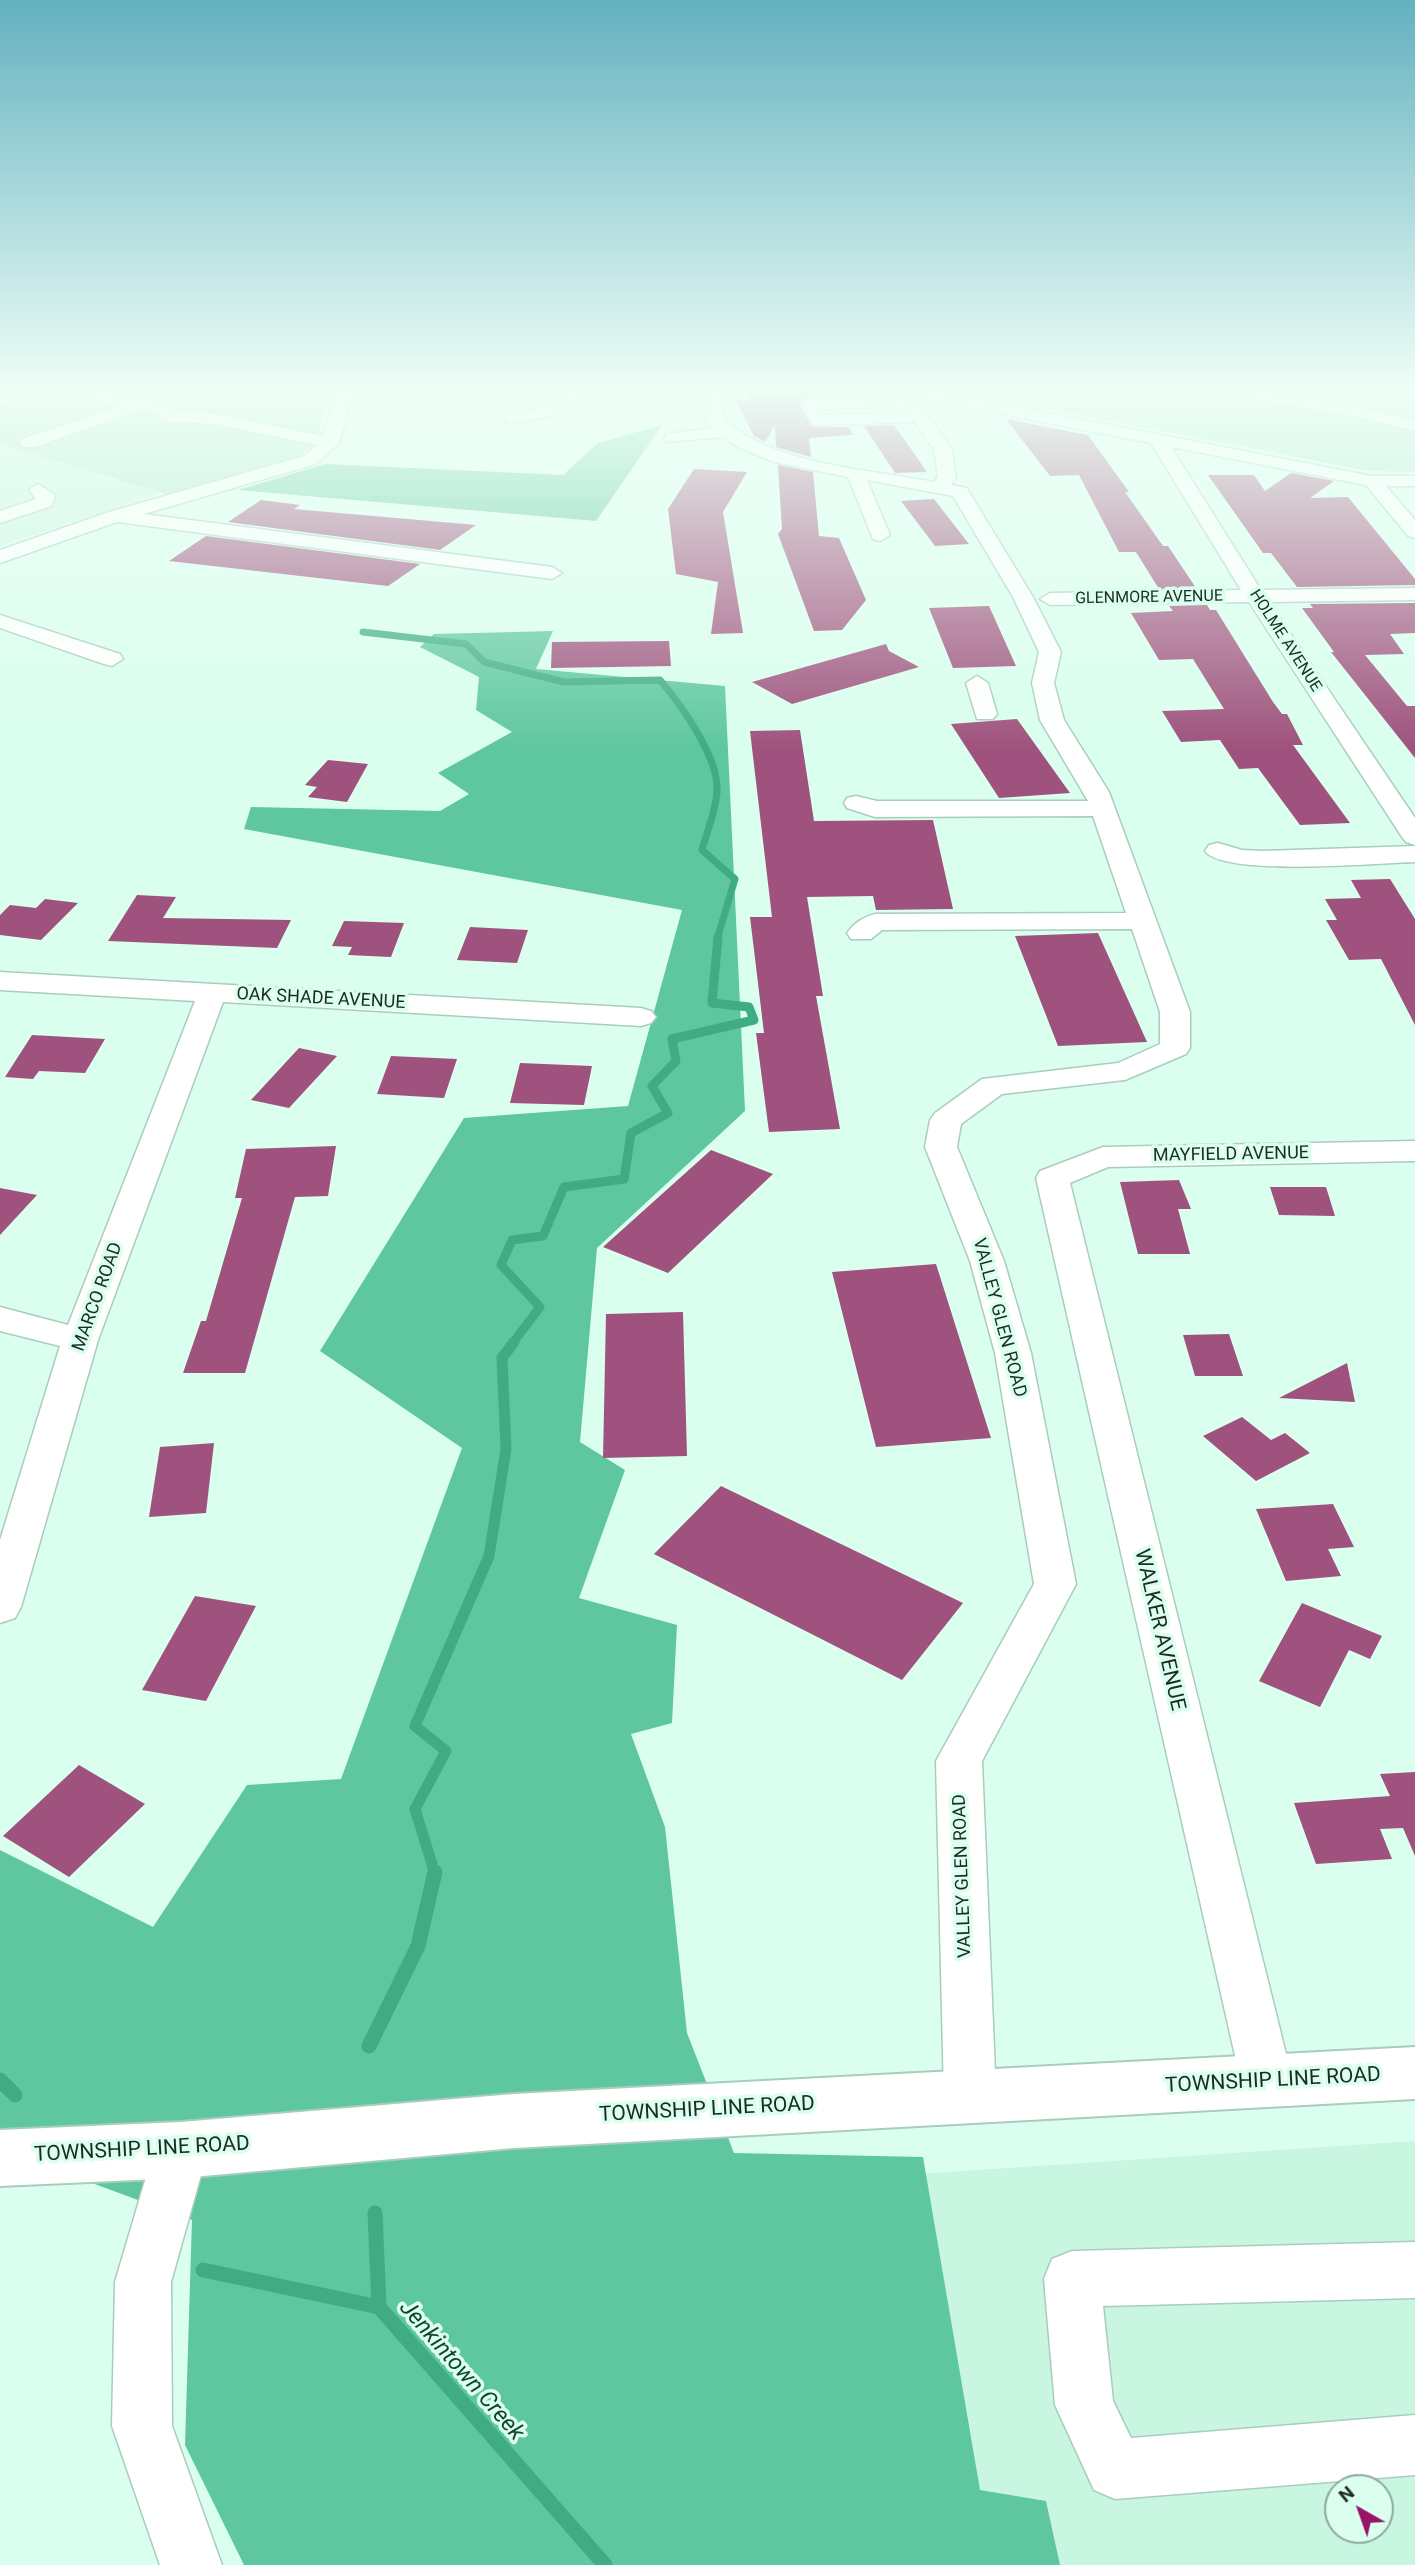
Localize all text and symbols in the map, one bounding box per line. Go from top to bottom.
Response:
street label: HOLME AVENUE [1245,586,1325,696]
street label: GLENMORE AVENUE [1075,587,1223,609]
street label: OAK SHADE AVENUE [236,984,406,1014]
street label: MAYFIELD AVENUE [1153,1143,1309,1167]
street label: VALLEY GLEN ROAD [967,1236,1031,1400]
street label: MARCO ROAD [68,1240,128,1354]
street label: WALKER AVENUE [1128,1547,1190,1713]
street label: VALLEY GLEN ROAD [949,1794,977,1958]
street label: TOWNSHIP LINE ROAD [1165,2063,1381,2099]
street label: TOWNSHIP LINE ROAD [599,2092,815,2128]
street label: TOWNSHIP LINE ROAD [34,2132,250,2168]
water label: Jenkintown Creek [393,2295,529,2447]
north arrow [1324,2474,1394,2544]
text: N [1334,2481,1359,2507]

